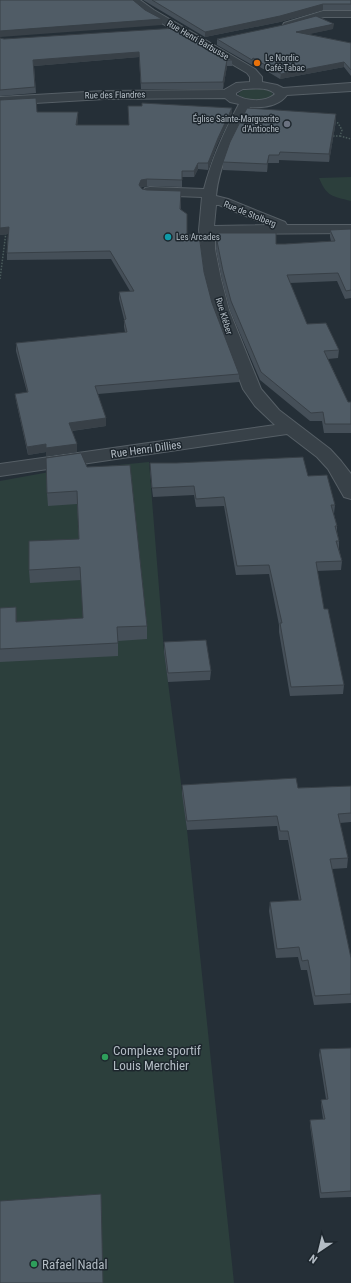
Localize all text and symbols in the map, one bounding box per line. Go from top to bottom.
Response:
street label: Rue Henri Barbusse [165,18,231,62]
place label: Le Nordic Café-Tabac [265,53,305,73]
marker: Le Nordic Café-Tabac [252,58,262,68]
street label: Rue des Flandres [85,89,145,101]
place label: Église Sainte-Marguerite d'Antioche [193,113,279,134]
marker: Église Sainte-Marguerite d'Antioche [282,119,292,129]
street label: Rue de Stolberg [222,199,278,229]
marker: Les Arcades [163,232,173,242]
place label: Les Arcades [176,232,220,242]
street label: Rue Kléber [214,296,234,336]
street label: Rue Henri Dillies [110,438,182,461]
place label: Complexe sportif Louis Merchier [113,1043,201,1073]
marker: Complexe sportif Louis Merchier [100,1052,110,1062]
north arrow [299,1231,339,1271]
text: N [307,1251,320,1266]
place label: Rafael Nadal [42,1257,107,1272]
marker: Rafael Nadal [29,1259,39,1269]

